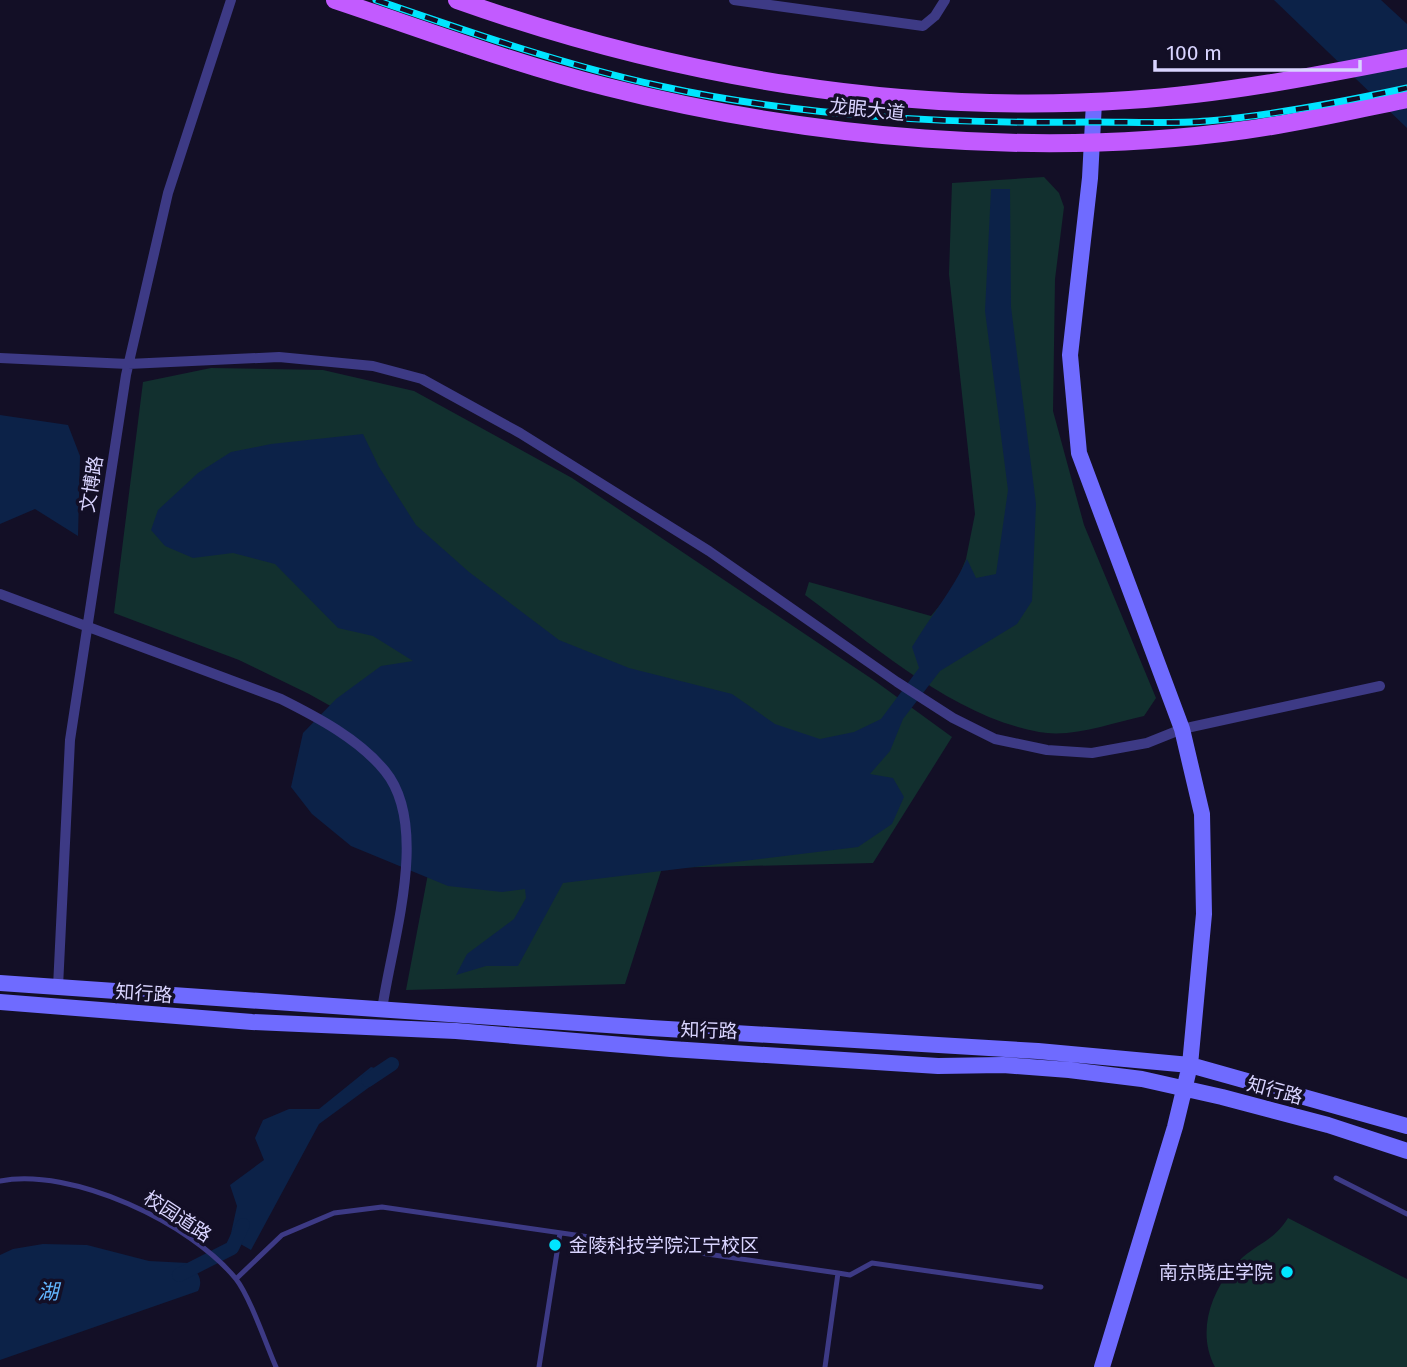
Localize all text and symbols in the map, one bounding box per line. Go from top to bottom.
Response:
scale bar [1155,28,1360,72]
text: 100 m [1166,40,1222,66]
street label: 龙眠大道 [828,94,906,125]
street label: 文博路 [76,454,107,514]
street label: 知行路 [115,980,173,1007]
street label: 知行路 [680,1018,738,1043]
street label: 知行路 [1244,1072,1305,1109]
street label: 校园道路 [140,1186,216,1247]
place label: 金陵科技学院江宁校区 [569,1234,759,1257]
marker: 金陵科技学院江宁校区 [547,1237,563,1253]
place label: 南京晓庄学院 [1159,1261,1273,1284]
marker: 南京晓庄学院 [1279,1264,1295,1280]
water label: 湖 [38,1279,62,1305]

